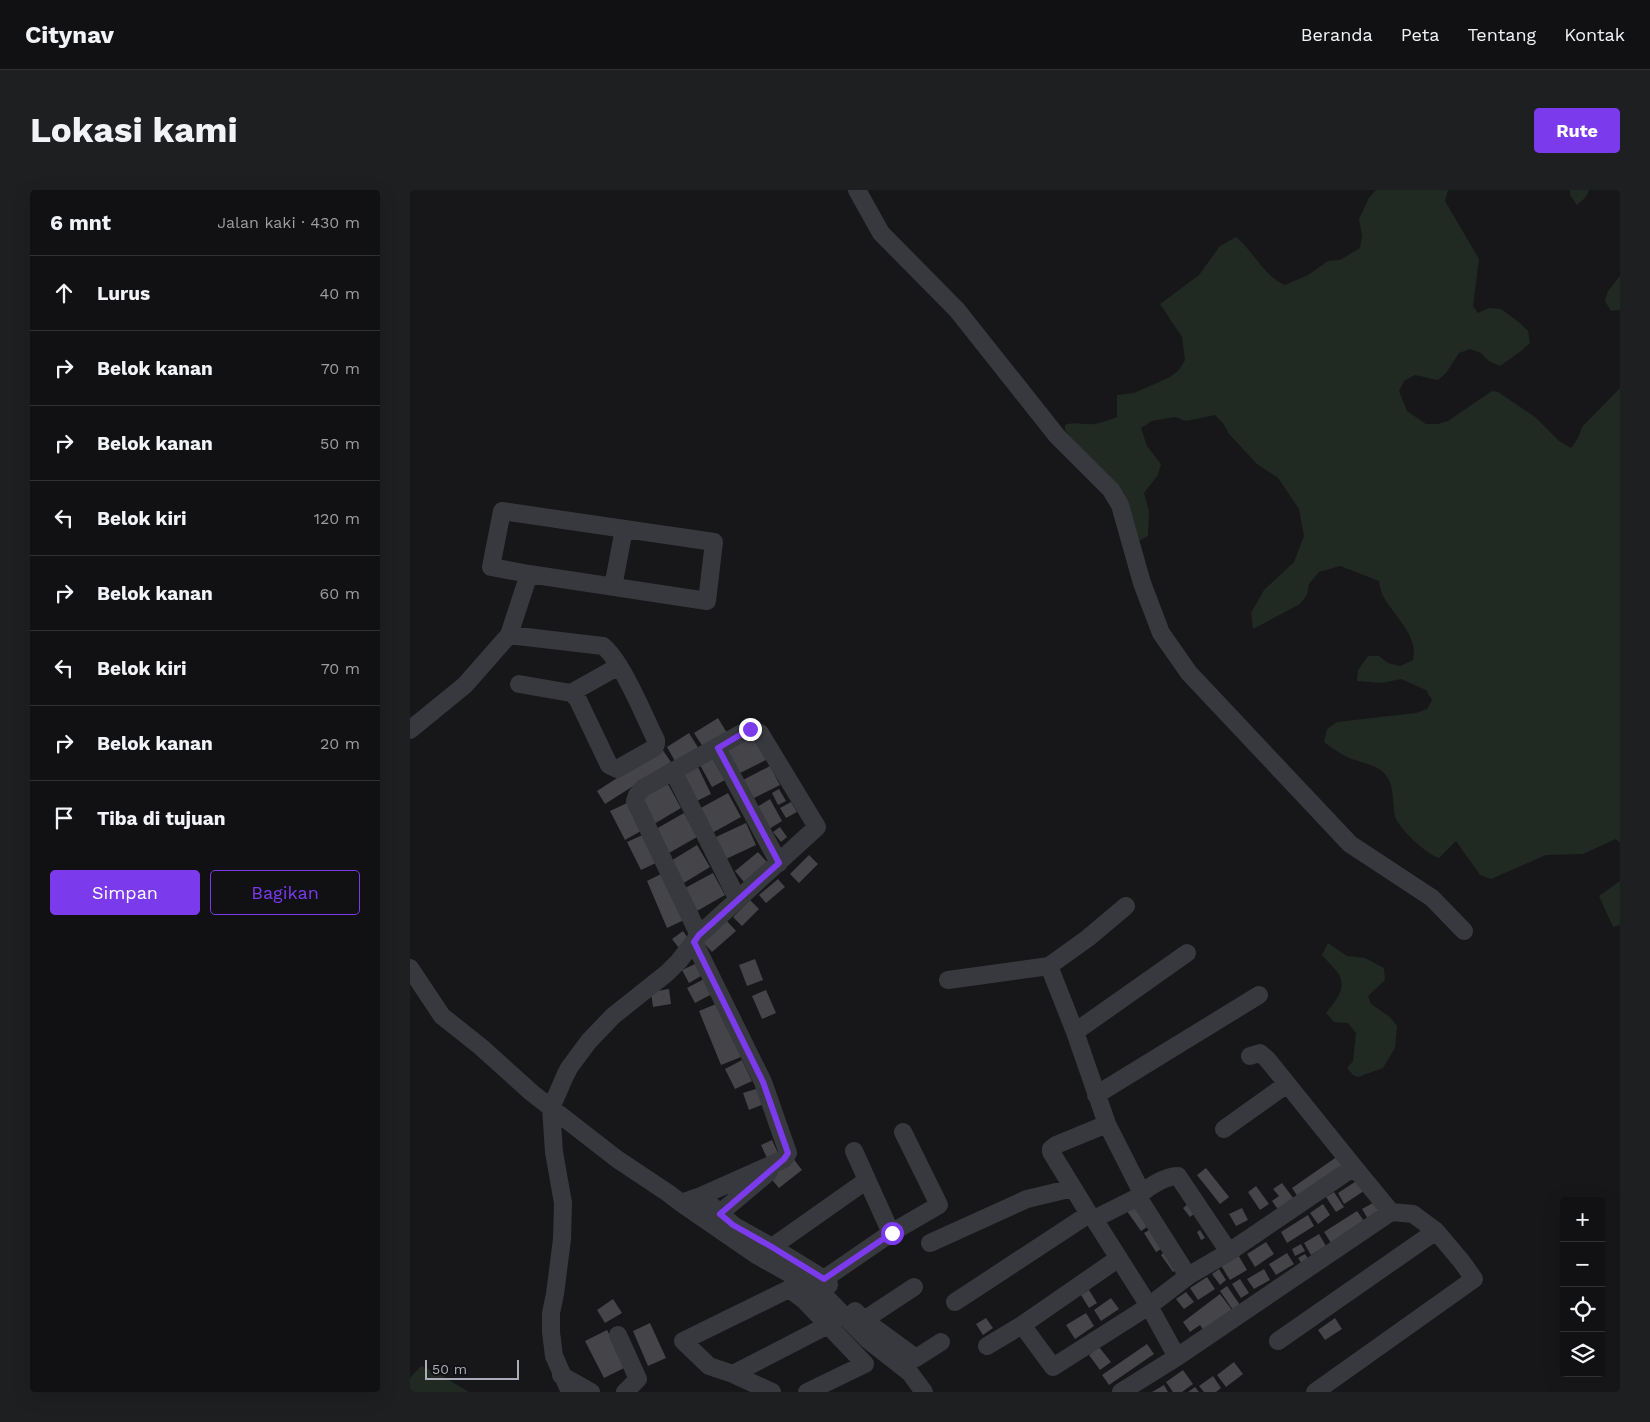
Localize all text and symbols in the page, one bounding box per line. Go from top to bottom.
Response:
text: Citynav [25,21,114,49]
text: Beranda [1301,24,1373,45]
text: Peta [1401,24,1439,45]
text: Tentang [1467,24,1536,45]
text: Kontak [1564,24,1625,45]
button: Rute [1534,108,1620,153]
text: Lokasi kami [30,109,238,151]
text: 6 mnt [50,210,111,235]
text: Jalan kaki · 430 m [217,213,360,232]
icon: ahead [50,279,78,307]
text: Lurus [97,282,150,305]
text: 40 m [320,284,360,303]
icon: right [50,354,78,382]
text: Belok kanan [97,357,213,380]
text: 70 m [321,359,360,378]
icon: right [50,429,78,457]
text: Belok kanan [97,432,213,455]
text: 50 m [320,434,360,453]
icon: left [50,504,78,532]
text: Belok kiri [97,507,187,530]
text: 120 m [314,509,360,528]
icon: right [50,579,78,607]
text: Belok kanan [97,582,213,605]
text: 60 m [320,584,360,603]
icon: left [50,654,78,682]
text: Belok kiri [97,657,187,680]
text: 70 m [321,659,360,678]
route end [739,718,762,741]
icon: right [50,729,78,757]
text: Belok kanan [97,732,213,755]
text: 20 m [320,734,360,753]
icon: arrive [50,804,78,832]
text: Tiba di tujuan [97,807,226,830]
button: Simpan [50,870,200,915]
button: Bagikan [210,870,360,915]
map controls [1560,1197,1605,1377]
button: + [1560,1197,1605,1242]
route start [881,1222,904,1245]
button: − [1560,1242,1605,1287]
button: locate [1560,1287,1605,1332]
button: layers [1560,1332,1605,1377]
scale bar [425,1357,519,1380]
text: 50 m [432,1361,467,1377]

